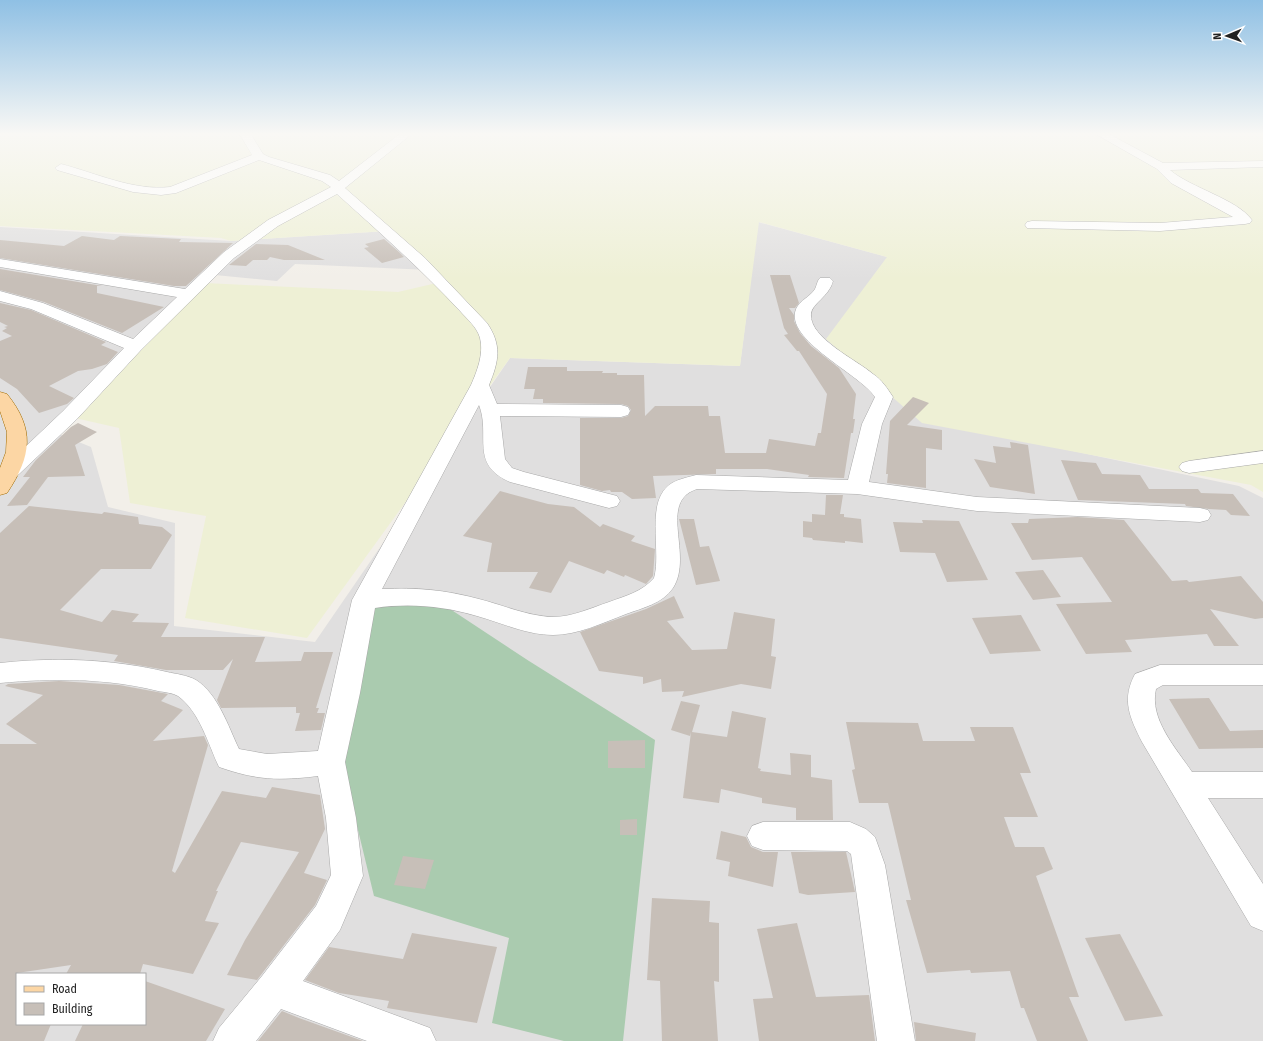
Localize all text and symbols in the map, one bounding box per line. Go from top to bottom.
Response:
north arrow [1207,16,1247,56]
text: N [1211,33,1224,40]
legend [16,973,146,1025]
text: Road [52,982,77,996]
text: Building [52,1002,93,1016]

